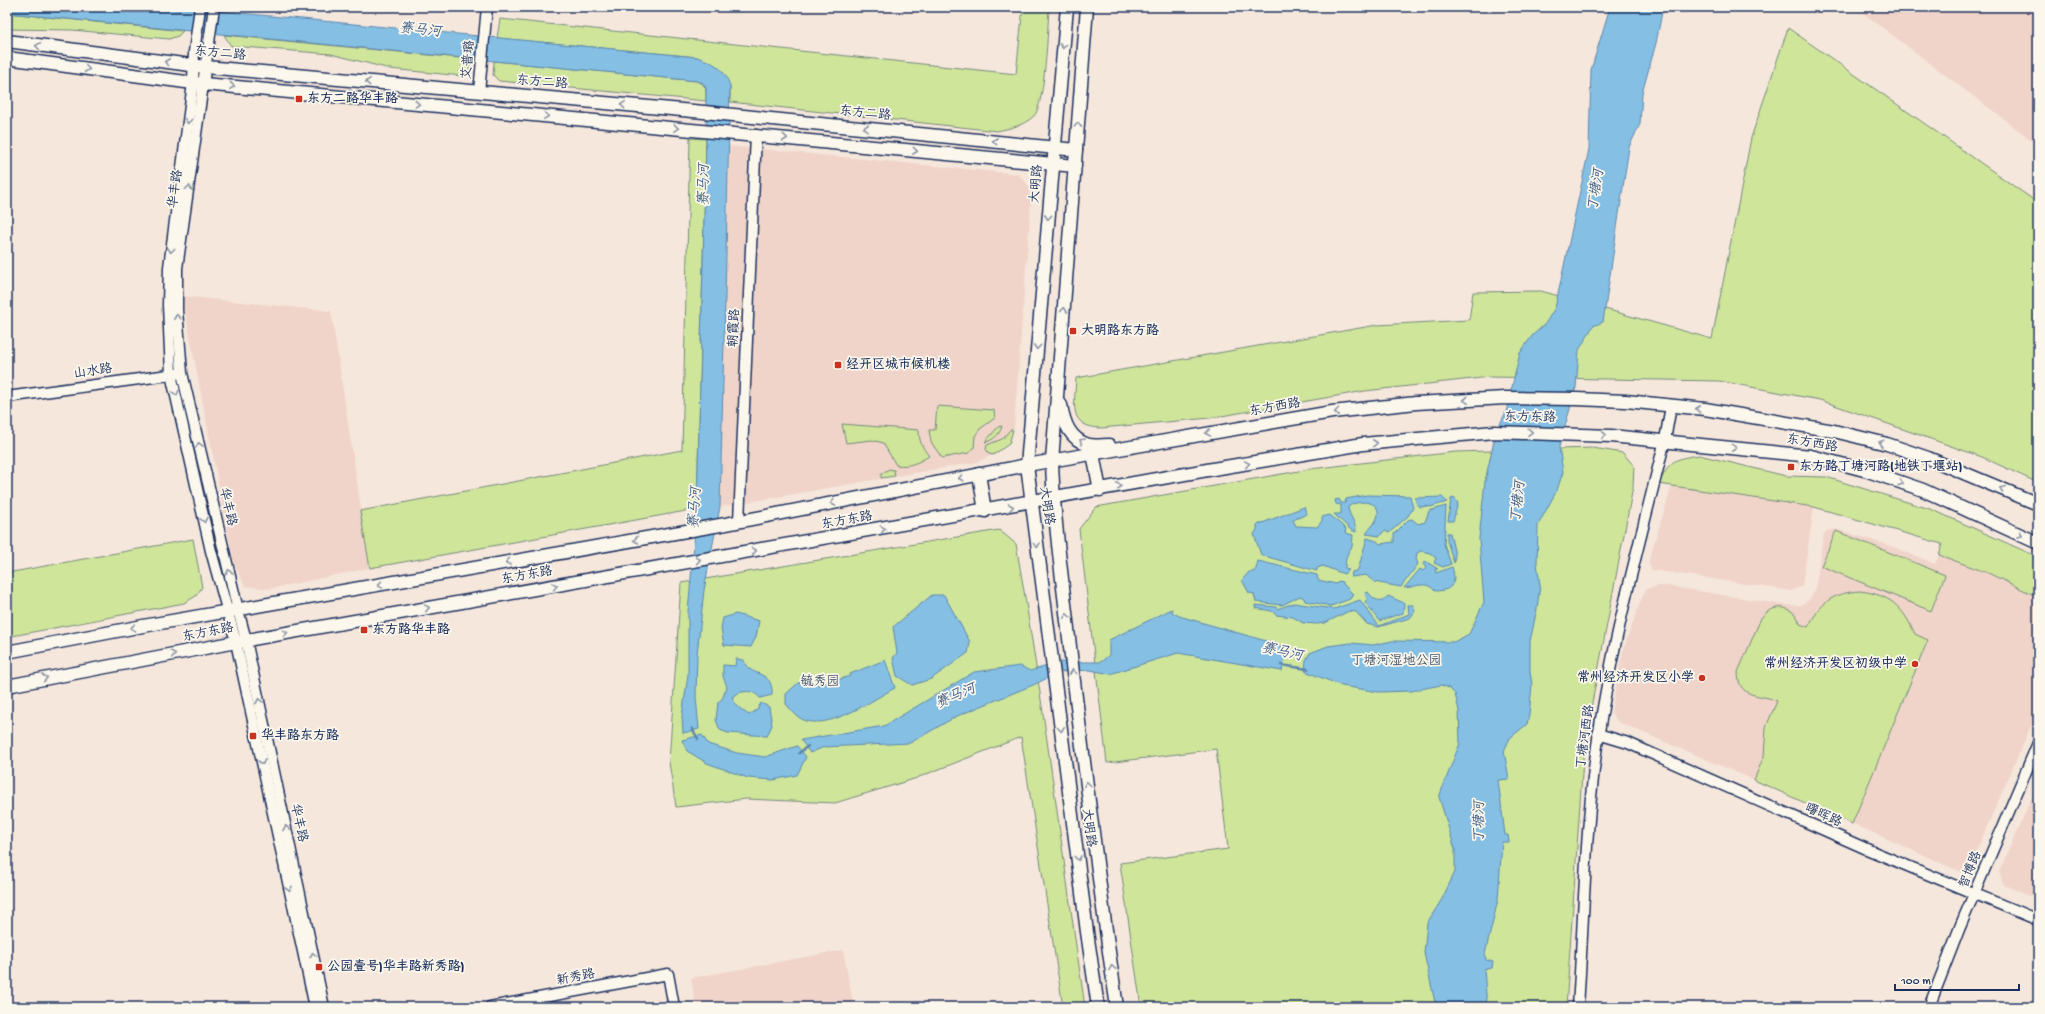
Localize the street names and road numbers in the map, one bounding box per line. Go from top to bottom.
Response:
street label: 艾普璐 [459,40,478,80]
street label: 东方二路 [193,43,247,64]
street label: 东方二路 [515,72,569,93]
street label: 东方二路 [838,103,892,124]
street label: 大明路 [1027,164,1046,204]
street label: 华丰路 [165,168,186,209]
street label: 朝霞路 [724,308,744,348]
street label: 山水路 [72,361,113,382]
street label: 东方西路 [1248,395,1302,420]
street label: 东方东路 [1504,409,1556,426]
street label: 东方西路 [1785,431,1839,456]
street label: 大明路 [1036,485,1057,526]
street label: 华丰路 [215,486,240,528]
street label: 东方东路 [820,508,874,533]
street label: 东方东路 [500,563,554,588]
street label: 东方东路 [181,620,235,645]
street label: 丁塘河西路 [1573,704,1598,770]
street label: 曙晖路 [1802,800,1844,831]
street label: 华丰路 [287,802,310,844]
street label: 大明路 [1078,808,1099,848]
street label: 智博路 [1955,848,1986,891]
street label: 新秀路 [555,966,597,989]

